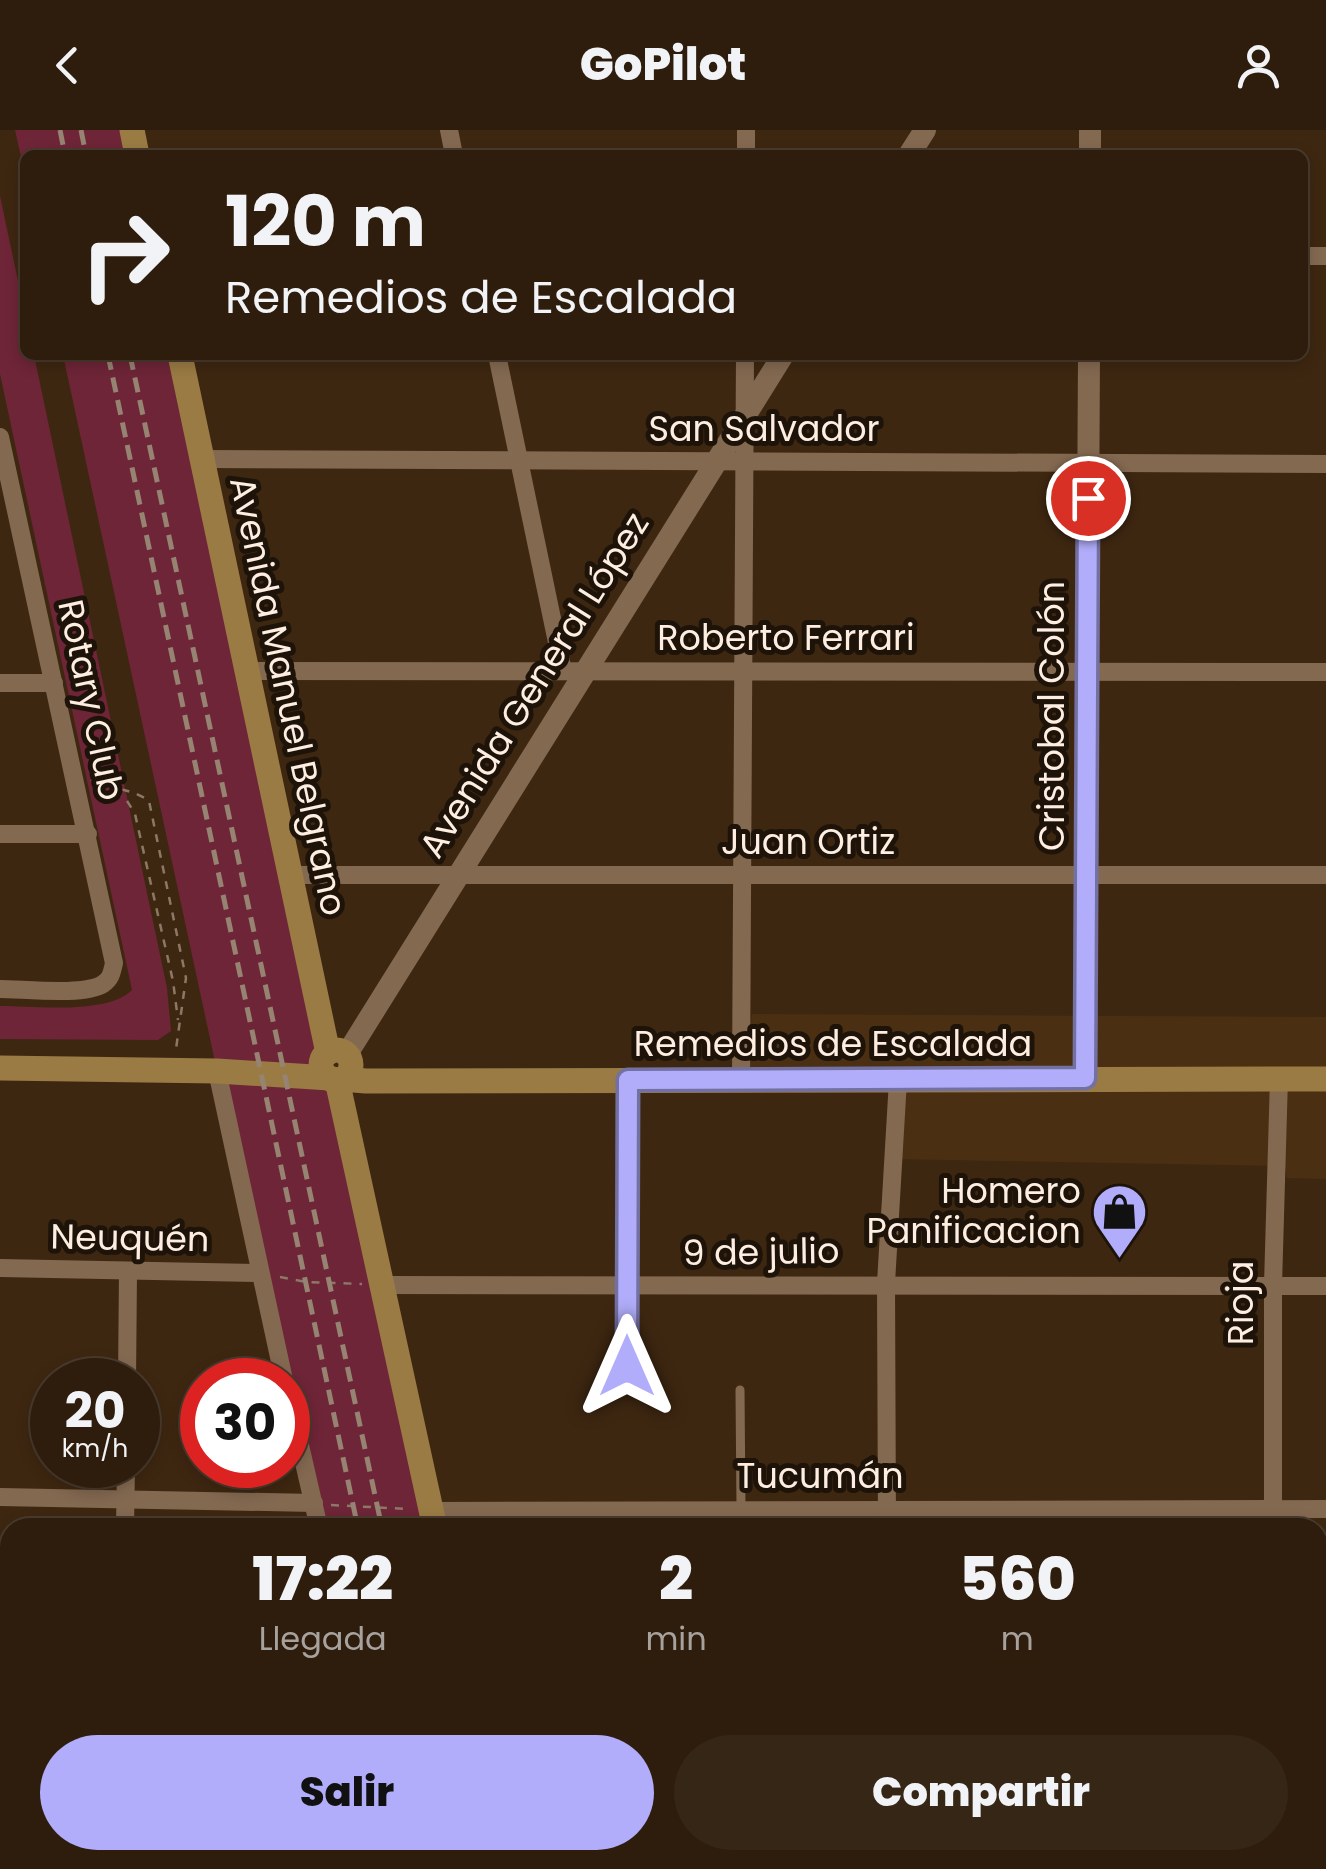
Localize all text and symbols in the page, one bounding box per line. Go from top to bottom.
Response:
text: GoPilot [580,33,746,96]
icon: back [40,38,95,93]
icon: person [1231,38,1286,93]
text: 120 m [225,172,426,271]
icon: right [60,190,190,320]
text: Remedios de Escalada [225,266,737,329]
street label: San Salvador [648,404,880,453]
pin [1046,456,1131,541]
icon: arrive [1061,471,1116,526]
street label: Avenida Manuel Belgrano [218,472,359,920]
street label: Avenida General López [407,503,660,867]
street label: Cristobal Colón [1027,581,1076,851]
street label: Rotary Club [46,595,137,805]
street label: Roberto Ferrari [657,613,915,662]
street label: Juan Ortiz [721,817,895,866]
street label: Remedios de Escalada [634,1019,1032,1068]
place label: Homero Panificacion [866,1166,1081,1255]
shop icon: Homero Panificacion [1090,1181,1150,1260]
street label: Neuquén [50,1212,210,1263]
street label: 9 de julio [682,1226,840,1277]
street label: Rioja [1216,1261,1265,1345]
position arrow [575,1314,679,1418]
speed limit sign: 30 [180,1358,310,1488]
text: 20 [64,1375,126,1446]
text: km/h [62,1431,128,1466]
street label: Tucumán [736,1451,904,1500]
text: 17:22 [252,1537,393,1621]
text: 2 [659,1537,693,1621]
text: 560 [959,1537,1076,1621]
text: Llegada [259,1616,387,1661]
text: min [645,1616,707,1661]
text: m [1001,1616,1034,1661]
button: Salir [40,1735,654,1850]
button: Compartir [674,1735,1288,1850]

